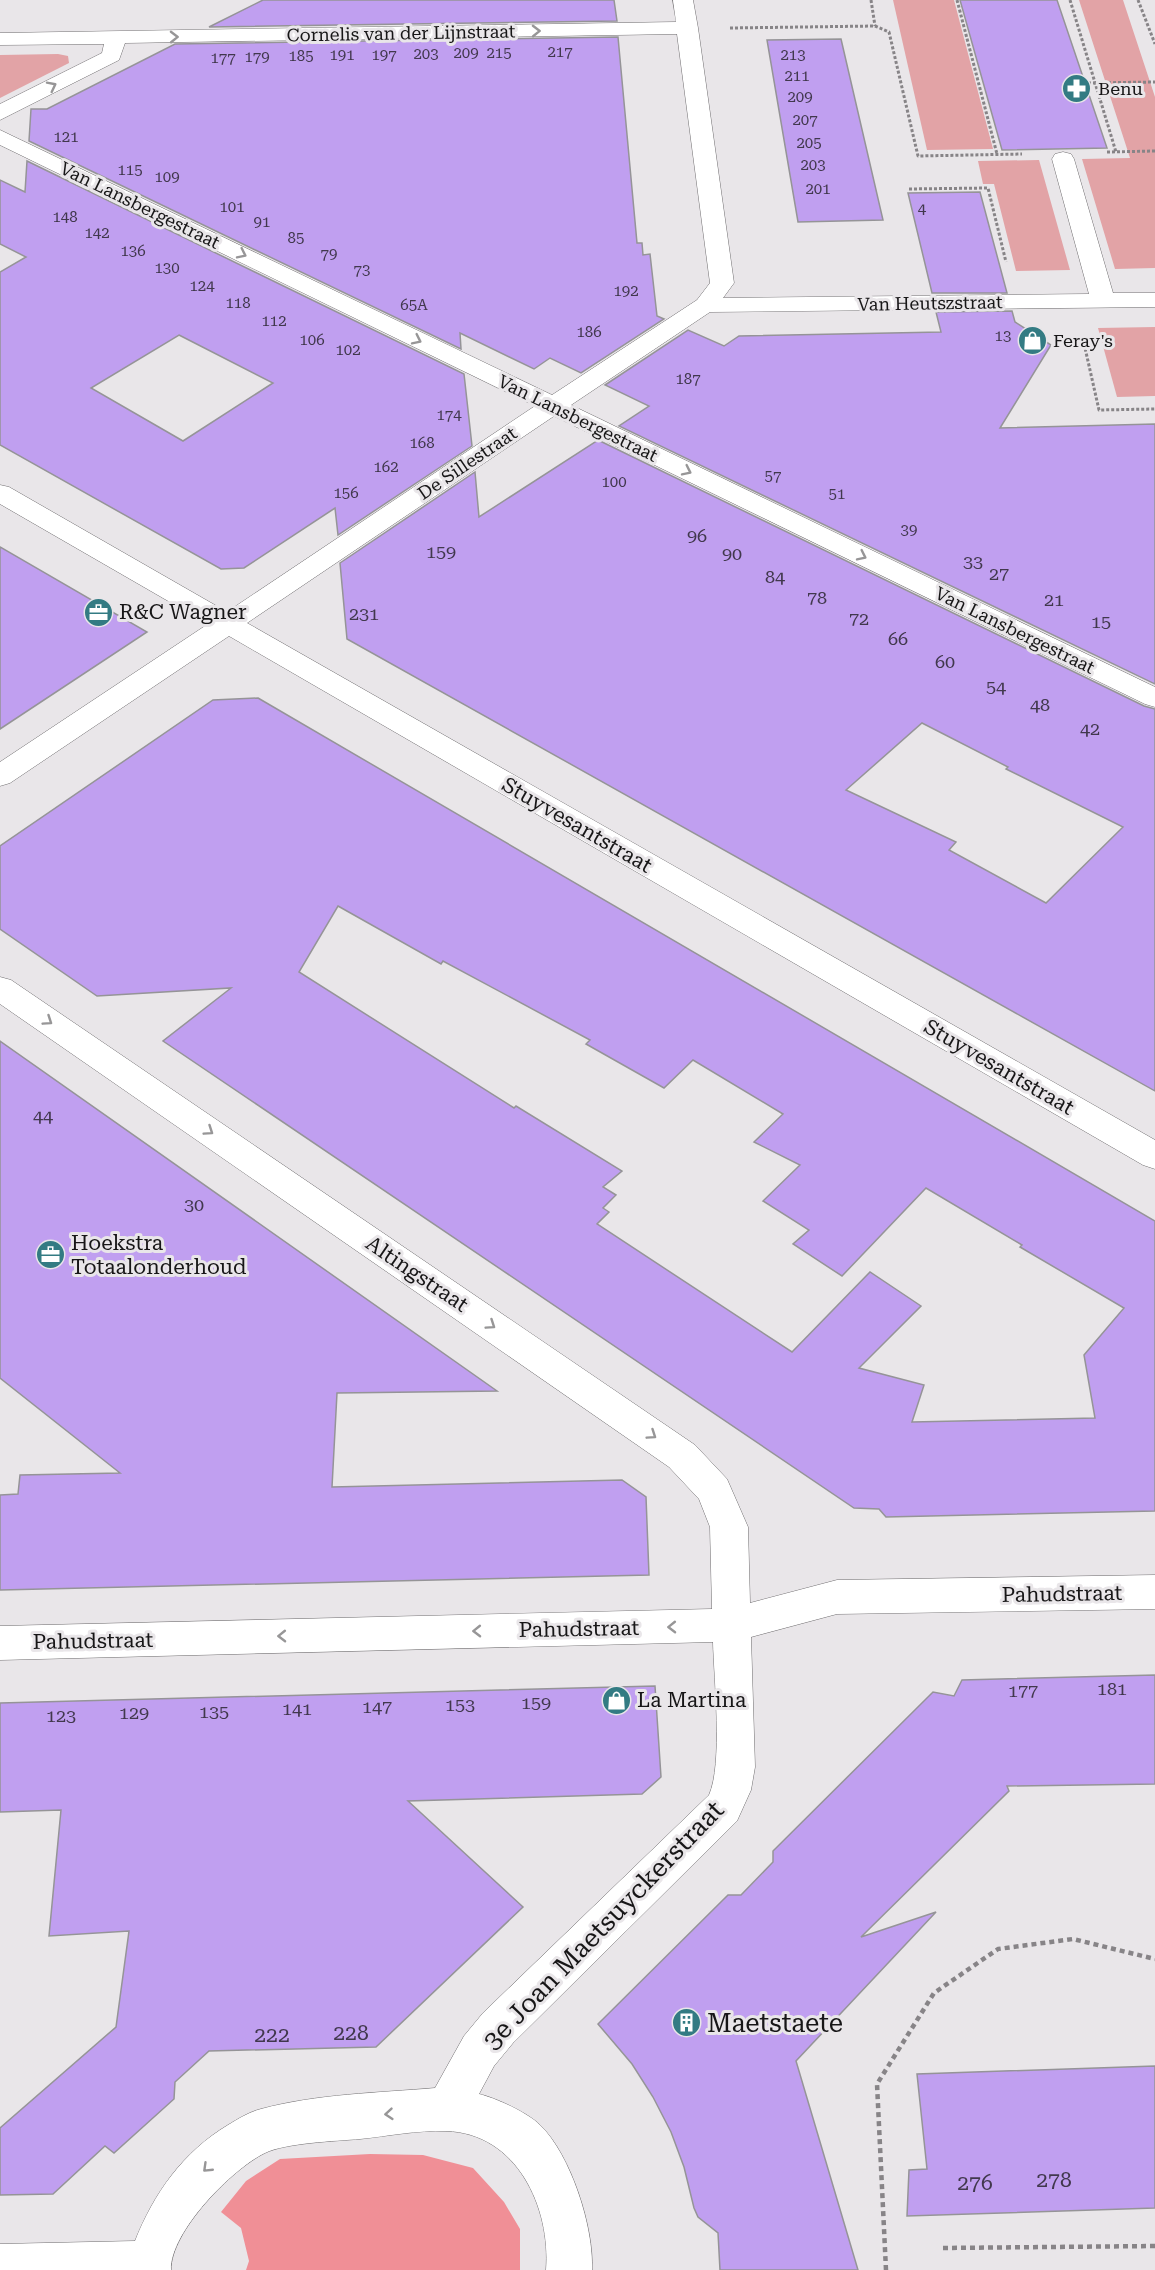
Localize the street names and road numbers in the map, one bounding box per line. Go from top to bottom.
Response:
street label: Cornelis van der Lijnstraat [286,21,516,45]
street label: Van Lansbergestraat [57,157,224,253]
street label: Van Heutszstraat [857,291,1003,315]
street label: Van Lansbergestraat [495,370,662,466]
street label: De Sillestraat [414,422,521,504]
street label: Van Lansbergestraat [932,582,1099,678]
street label: Stuyvesantstraat [498,772,656,878]
street label: Stuyvesantstraat [920,1014,1078,1120]
street label: Altingstraat [361,1231,473,1317]
street label: Pahudstraat [1001,1581,1123,1607]
street label: Pahudstraat [518,1616,640,1642]
street label: Pahudstraat [32,1628,154,1654]
street label: 3e Joan Maetsuyckerstraat [476,1794,730,2055]

